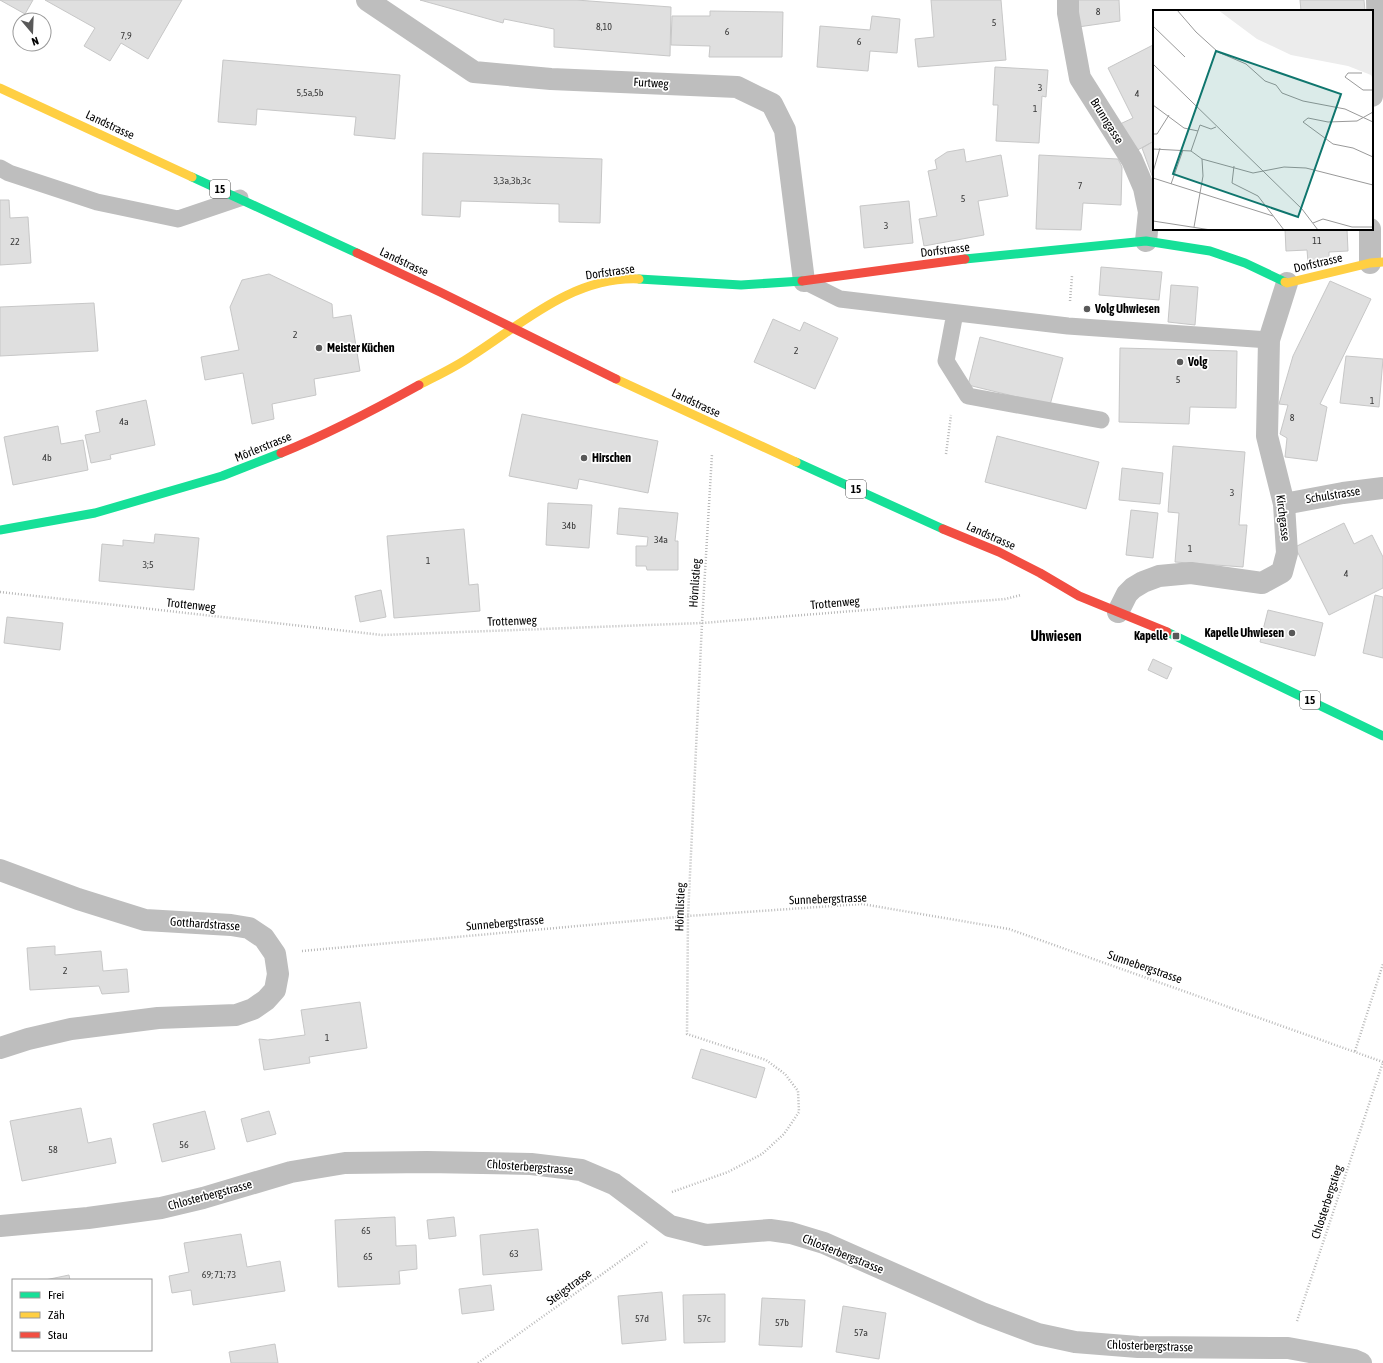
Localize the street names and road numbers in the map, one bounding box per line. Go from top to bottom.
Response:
street label: Furtweg [633,75,670,91]
street label: Brunngasse [1088,96,1126,146]
street label: Landstrasse [83,108,137,142]
road number: 15 [210,180,230,198]
street label: Dorfstrasse [920,240,970,260]
street label: Landstrasse [377,245,431,279]
street label: Dorfstrasse [1292,251,1344,275]
street label: Dorfstrasse [584,262,636,282]
street label: Landstrasse [669,386,723,420]
street label: Mörlerstrasse [233,429,293,465]
road number: 15 [846,480,866,498]
street label: Schulstrasse [1305,484,1361,506]
street label: Kirchgasse [1273,494,1293,542]
street label: Landstrasse [964,519,1018,553]
street label: Hörnlistieg [686,557,704,608]
street label: Trottenweg [810,594,861,612]
street label: Trottenweg [166,595,217,615]
street label: Trottenweg [487,613,538,629]
road number: 15 [1300,691,1320,709]
street label: Hörnlistieg [672,881,688,932]
street label: Sunnebergstrasse [789,891,867,907]
street label: Sunnebergstrasse [466,913,544,933]
street label: Gotthardstrasse [170,915,240,933]
street label: Sunnebergstrasse [1106,948,1184,986]
street label: Chlosterbergstrasse [486,1157,574,1177]
street label: Chlosterbergstieg [1308,1162,1346,1241]
street label: Chlosterbergstrasse [166,1177,254,1213]
street label: Chlosterbergstrasse [800,1231,886,1277]
street label: Steigstrasse [544,1266,594,1308]
street label: Chlosterbergstrasse [1107,1337,1193,1355]

